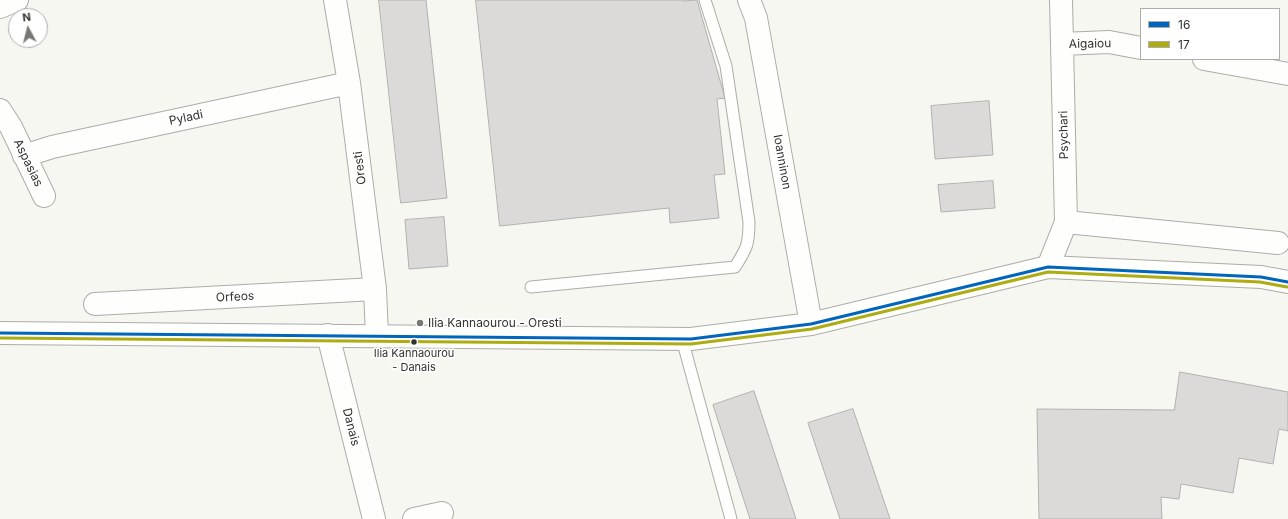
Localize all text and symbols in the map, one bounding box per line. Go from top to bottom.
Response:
north arrow [8,8,48,48]
legend [1140,8,1280,60]
text: N [22,10,32,25]
text: 16 [1178,17,1190,32]
street label: Aigaiou [1069,36,1111,52]
text: 17 [1178,37,1190,52]
street label: Pyladi [168,107,204,129]
street label: Psychari [1056,110,1072,160]
street label: Ioanninon [770,133,794,191]
street label: Aspasias [10,137,46,189]
street label: Oresti [351,150,369,186]
street label: Orfeos [215,289,255,305]
place label: Ilia Kannaourou - Oresti [428,316,562,330]
marker: Ilia Kannaourou - Oresti [415,318,425,328]
marker: Ilia Kannaourou - Danais [409,337,419,347]
place label: Ilia Kannaourou - Danais [374,347,454,373]
street label: Danais [339,407,363,447]

